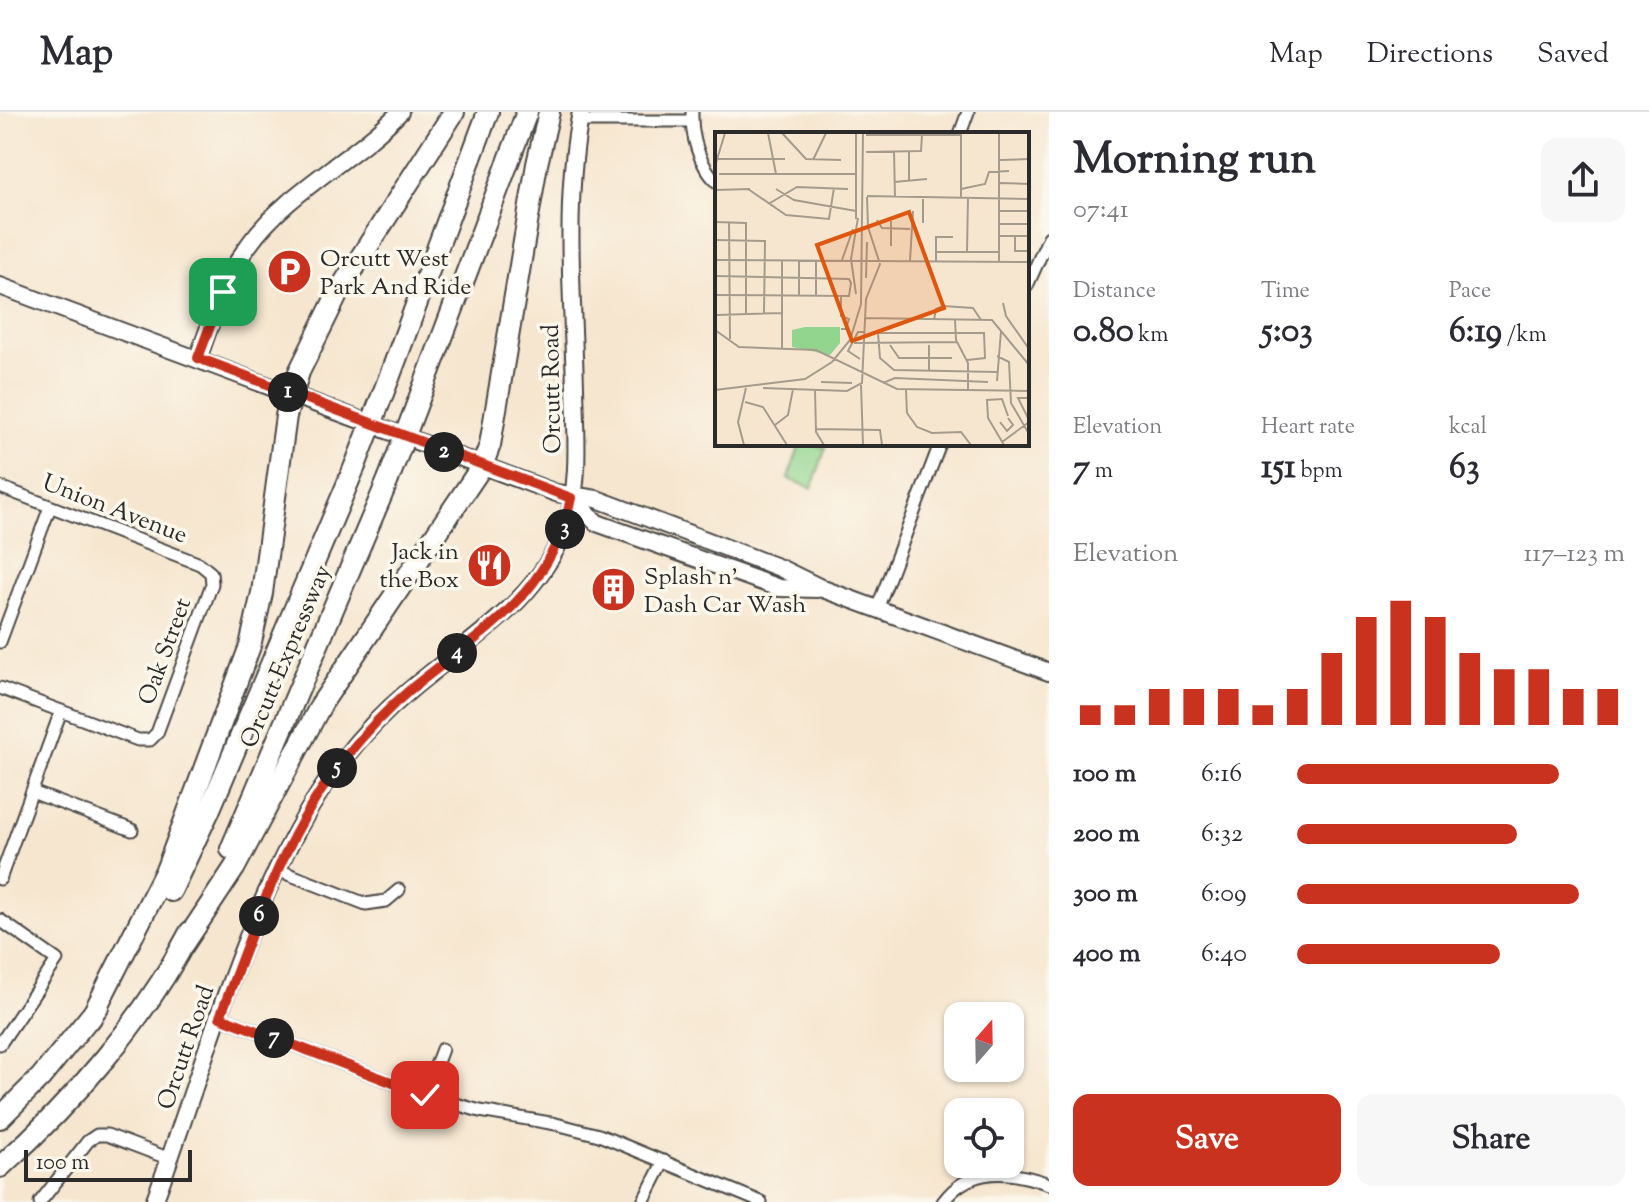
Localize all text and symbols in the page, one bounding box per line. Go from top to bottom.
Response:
text: Map [40,28,113,82]
text: Map [1269,35,1323,75]
text: Directions [1367,35,1493,75]
text: Saved [1537,35,1609,75]
text: Morning run [1073,130,1316,193]
inset map [715,132,1029,446]
button: share [1541,138,1625,222]
text: 07:41 [1073,192,1128,229]
place label: Orcutt West Park And Ride [320,243,472,305]
parking icon: Orcutt West Park And Ride [265,248,313,296]
pin [189,258,257,326]
icon: arrive [201,270,245,314]
text: Distance [1073,276,1156,308]
text: Time [1261,276,1310,308]
text: Pace [1449,276,1491,308]
text: 0.80 [1073,308,1134,357]
text: 5:03 [1261,308,1313,357]
text: 6:19 [1449,308,1502,357]
text: km [1134,320,1169,352]
text: /km [1502,320,1547,352]
street label: Orcutt Road [535,323,571,454]
pin: 1 [268,372,308,412]
text: 1 [284,376,292,408]
text: Elevation [1073,412,1162,444]
text: Heart rate [1261,412,1355,444]
text: kcal [1449,412,1487,444]
pin: 2 [424,432,464,472]
text: 2 [439,436,449,468]
text: 7 [1073,444,1090,493]
text: 151 [1261,444,1296,493]
text: 63 [1449,444,1480,493]
text: m [1090,456,1113,488]
text: bpm [1296,456,1343,488]
street label: Union Avenue [37,467,192,553]
pin: 3 [545,509,585,549]
text: 3 [561,513,569,545]
place label: Jack in the Box [379,536,459,598]
text: Elevation [1073,536,1178,573]
text: 117–123 m [1523,536,1625,573]
restaurant icon: Jack in the Box [466,541,514,589]
street label: Orcutt Expressway [233,560,341,754]
place label: Splash n’ Dash Car Wash [644,561,806,623]
building icon: Splash n’ Dash Car Wash [589,566,637,614]
street label: Oak Street [131,593,201,710]
pin: 4 [437,633,477,673]
text: 4 [451,637,463,669]
pin: 5 [317,748,357,788]
text: 5 [333,752,341,784]
text: 100 m [1073,756,1136,793]
text: 6:16 [1201,756,1242,793]
text: 200 m [1073,816,1140,853]
text: 6:32 [1201,816,1243,853]
text: 300 m [1073,876,1138,913]
text: 6:09 [1201,876,1247,913]
pin: 6 [239,896,279,936]
text: 6 [254,900,264,932]
text: 400 m [1073,936,1140,973]
text: 6:40 [1201,936,1247,973]
street label: Orcutt Road [150,980,224,1114]
north arrow [944,1002,1024,1082]
map controls [944,1002,1024,1178]
pin: 7 [254,1018,294,1058]
text: 7 [268,1022,280,1054]
pin [391,1061,459,1129]
icon: check [403,1073,447,1117]
button: Save [1073,1094,1341,1186]
button: Share [1357,1094,1625,1186]
button: locate [944,1098,1024,1178]
scale bar [24,1146,192,1182]
text: 100 m [36,1148,89,1180]

